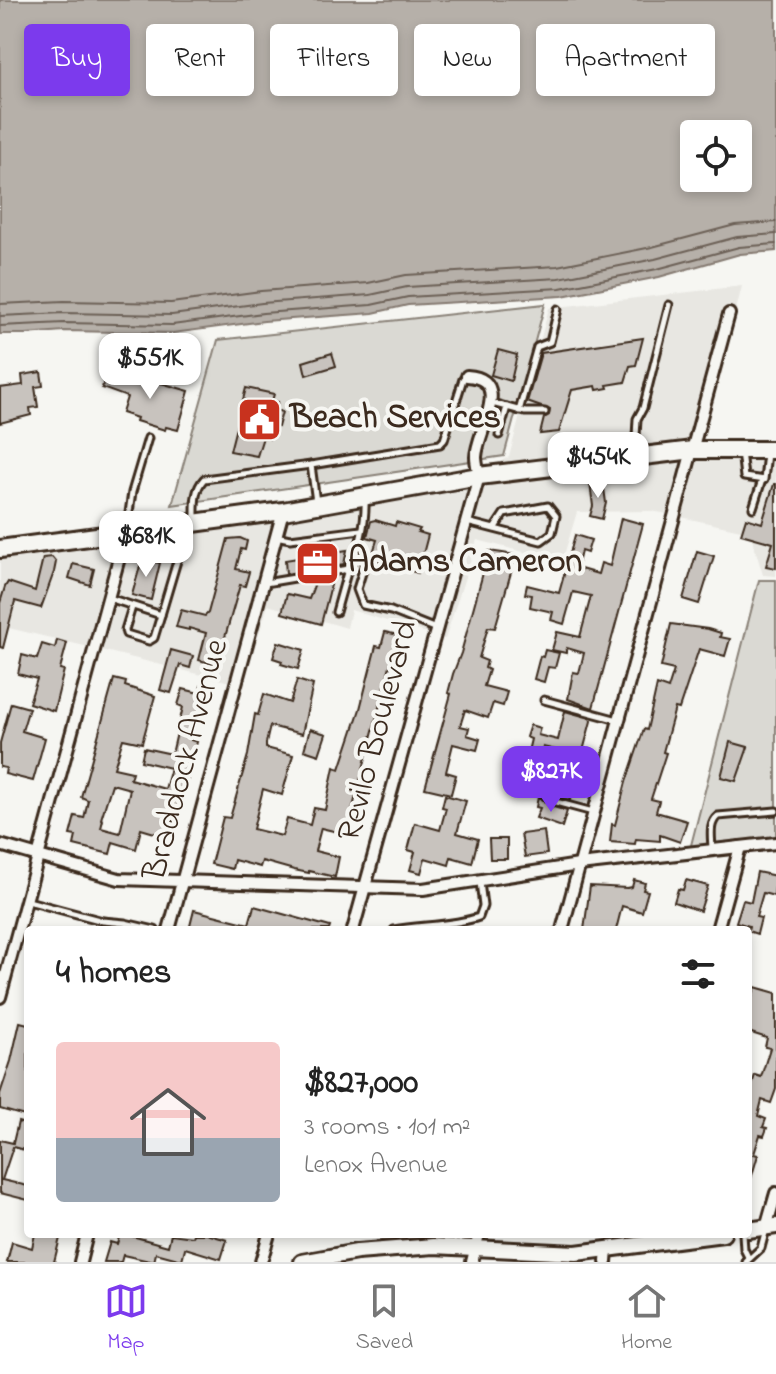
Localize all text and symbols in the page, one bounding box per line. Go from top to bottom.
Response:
chip: Buy [24,24,130,96]
chip: Rent [146,24,254,96]
chip: Filters [270,24,398,96]
chip: New [414,24,520,96]
chip: Apartment [536,24,715,96]
map controls [680,120,752,192]
button: locate [680,120,752,192]
pin: $551K [94,333,206,401]
text: $551K [117,340,183,378]
place label: Beach Services [288,394,501,444]
public building icon: Beach Services [235,395,283,443]
pin: $454K [542,432,654,500]
text: $454K [566,439,630,477]
pin: $681K [90,511,202,579]
text: $681K [117,518,175,556]
place label: Adams Cameron [348,538,582,588]
office icon: Adams Cameron [293,539,341,587]
street label: Revilo Boulevard [325,615,433,847]
street label: Braddock Avenue [131,633,243,887]
pin: $827K [495,746,607,814]
text: $827K [520,753,582,791]
text: 4 homes [56,949,171,999]
icon: filters [676,952,720,996]
text: $827,000 [304,1059,418,1109]
icon: home [120,1074,216,1170]
text: 3 rooms · 101 m² [304,1109,470,1147]
text: Lenox Avenue [304,1147,448,1185]
tab: Map [104,1279,148,1359]
tab: Saved [356,1279,413,1359]
tab: Home [621,1279,672,1359]

